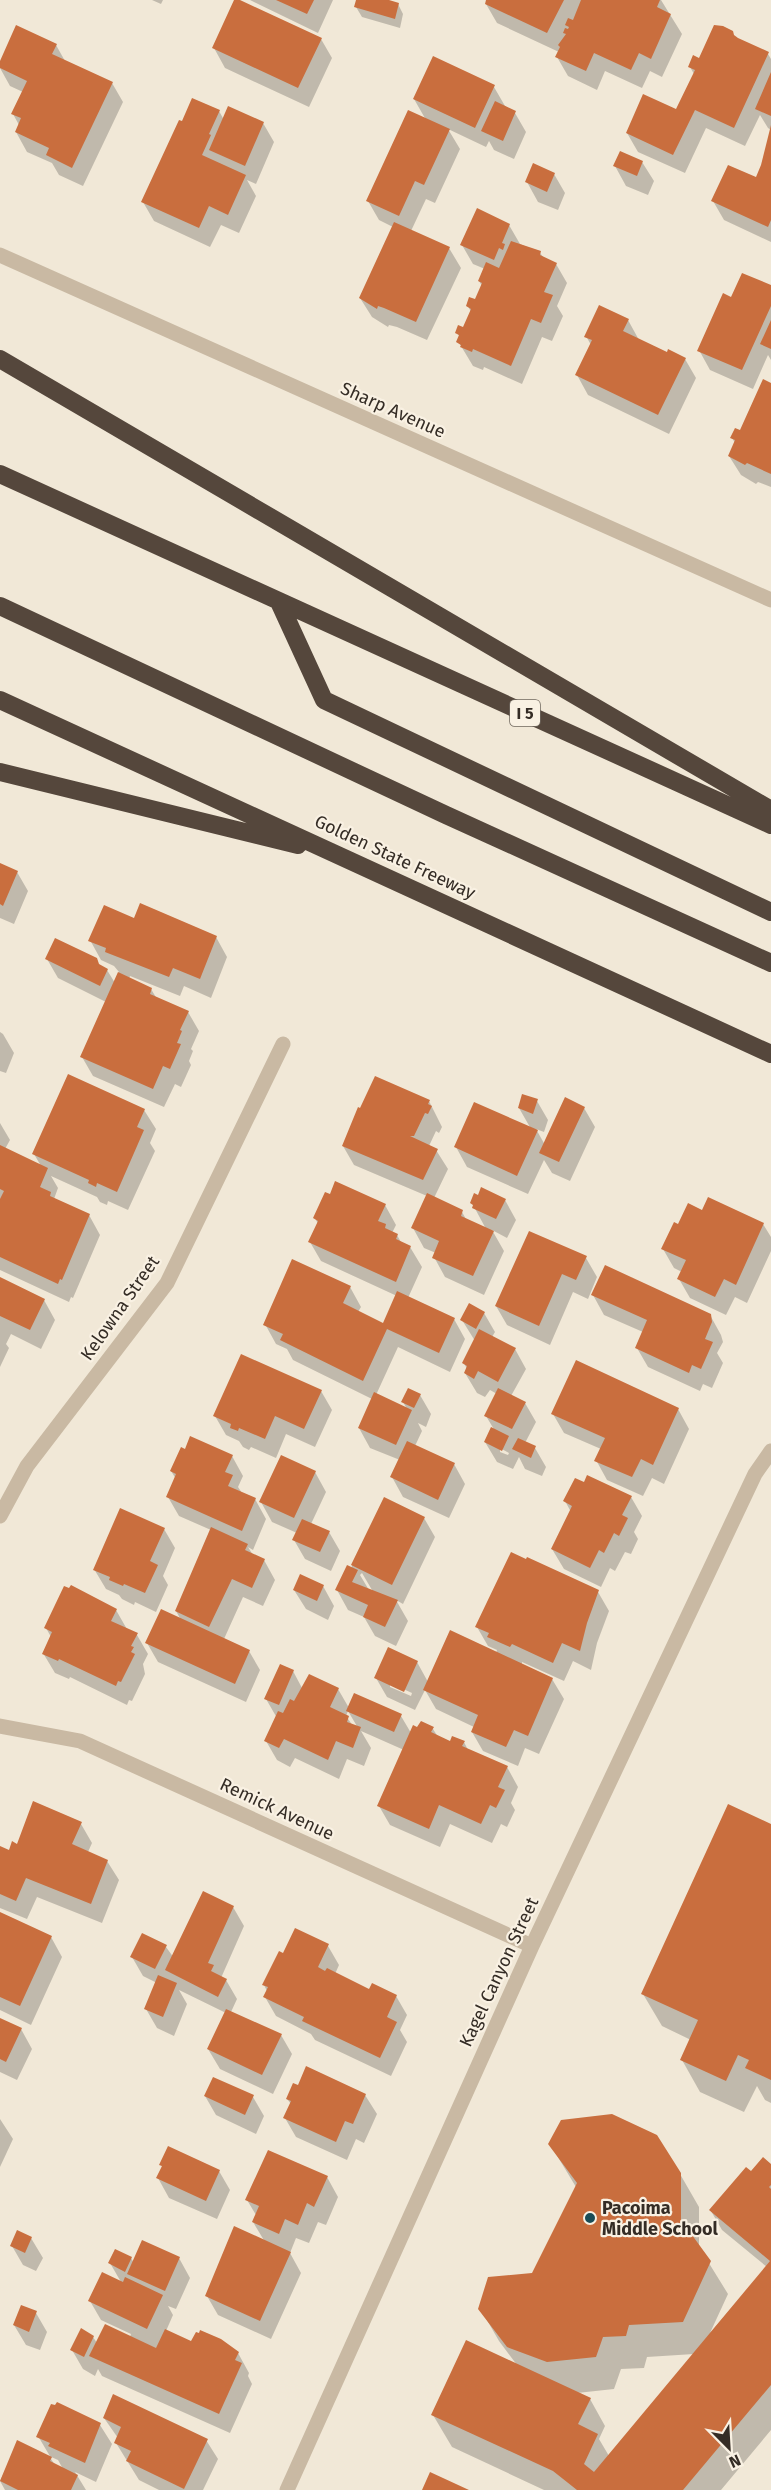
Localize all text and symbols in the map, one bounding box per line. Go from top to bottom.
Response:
street label: Sharp Avenue [337,377,449,443]
road number: I 5 [510,700,540,726]
street label: Golden State Freeway [311,810,479,904]
street label: Kelowna Street [76,1251,164,1365]
street label: Remick Avenue [216,1773,338,1845]
street label: Kagel Canyon Street [455,1893,544,2050]
place label: Pacoima Middle School [602,2197,719,2240]
marker: Pacoima Middle School [583,2211,597,2225]
north arrow [699,2418,759,2478]
text: N [726,2450,744,2472]

